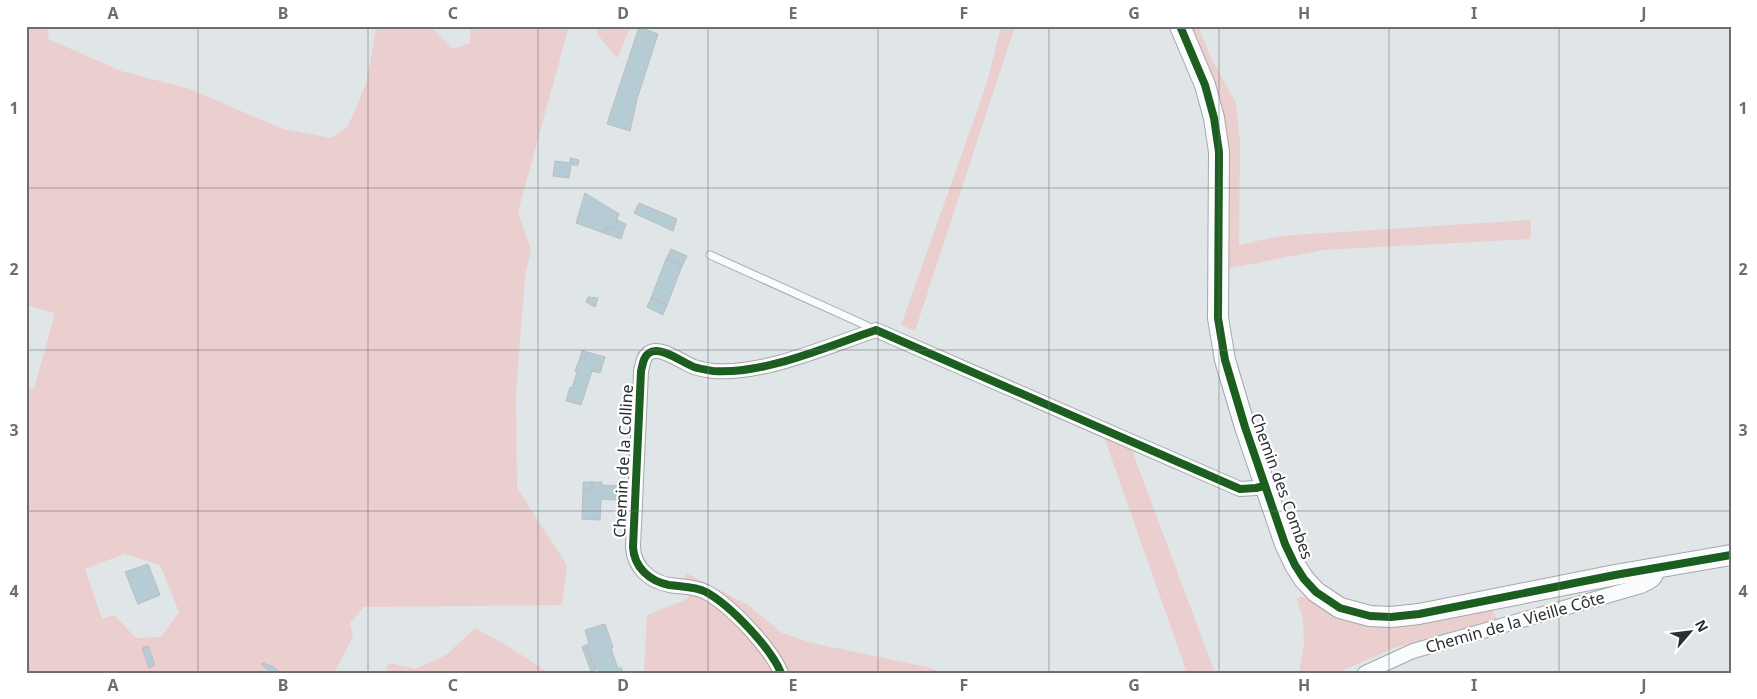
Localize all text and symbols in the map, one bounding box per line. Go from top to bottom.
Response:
text: A [107,2,119,24]
text: B [278,2,288,24]
text: C [448,2,458,24]
text: D [617,2,629,24]
text: E [789,2,798,24]
text: F [960,2,968,24]
text: G [1128,2,1140,24]
text: H [1298,2,1310,24]
text: I [1471,2,1477,24]
text: J [1639,2,1647,24]
text: 1 [9,97,19,119]
text: 1 [1738,97,1748,119]
text: 2 [9,258,19,280]
text: 2 [1738,258,1748,280]
street label: Chemin de la Colline [608,384,638,538]
street label: Chemin des Combes [1245,410,1319,562]
text: 3 [9,419,19,441]
text: 3 [1738,419,1748,441]
text: 4 [9,580,19,602]
text: 4 [1738,580,1748,602]
street label: Chemin de la Vieille Côte [1423,586,1607,658]
north arrow [1664,606,1714,656]
text: N [1691,616,1713,635]
text: A [107,674,119,696]
text: B [278,674,288,696]
text: C [448,674,458,696]
text: D [617,674,629,696]
text: E [789,674,798,696]
text: F [960,674,968,696]
text: G [1128,674,1140,696]
text: H [1298,674,1310,696]
text: I [1471,674,1477,696]
text: J [1639,674,1647,696]

